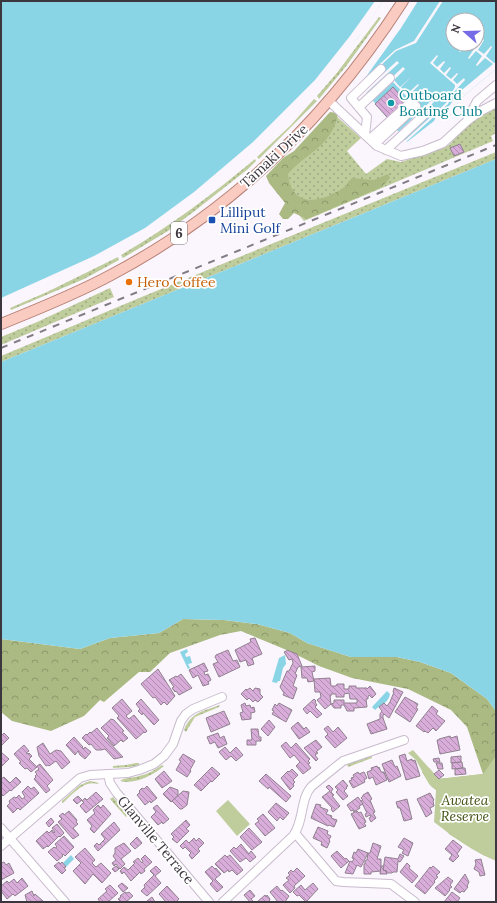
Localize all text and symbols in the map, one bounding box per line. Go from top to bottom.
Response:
north arrow [445,12,485,52]
text: N [448,22,464,35]
place label: Outboard Boating Club [399,86,482,120]
marker: Outboard Boating Club [386,98,396,108]
street label: Tāmaki Drive [237,120,312,192]
place label: Lilliput Mini Golf [220,203,282,237]
marker: Lilliput Mini Golf [207,215,217,225]
road number: 6 [171,222,187,244]
place label: Hero Coffee [137,273,216,291]
marker: Hero Coffee [124,277,134,287]
park label: Awatea Reserve [441,791,490,825]
street label: Glanville Terrace [114,792,198,888]

